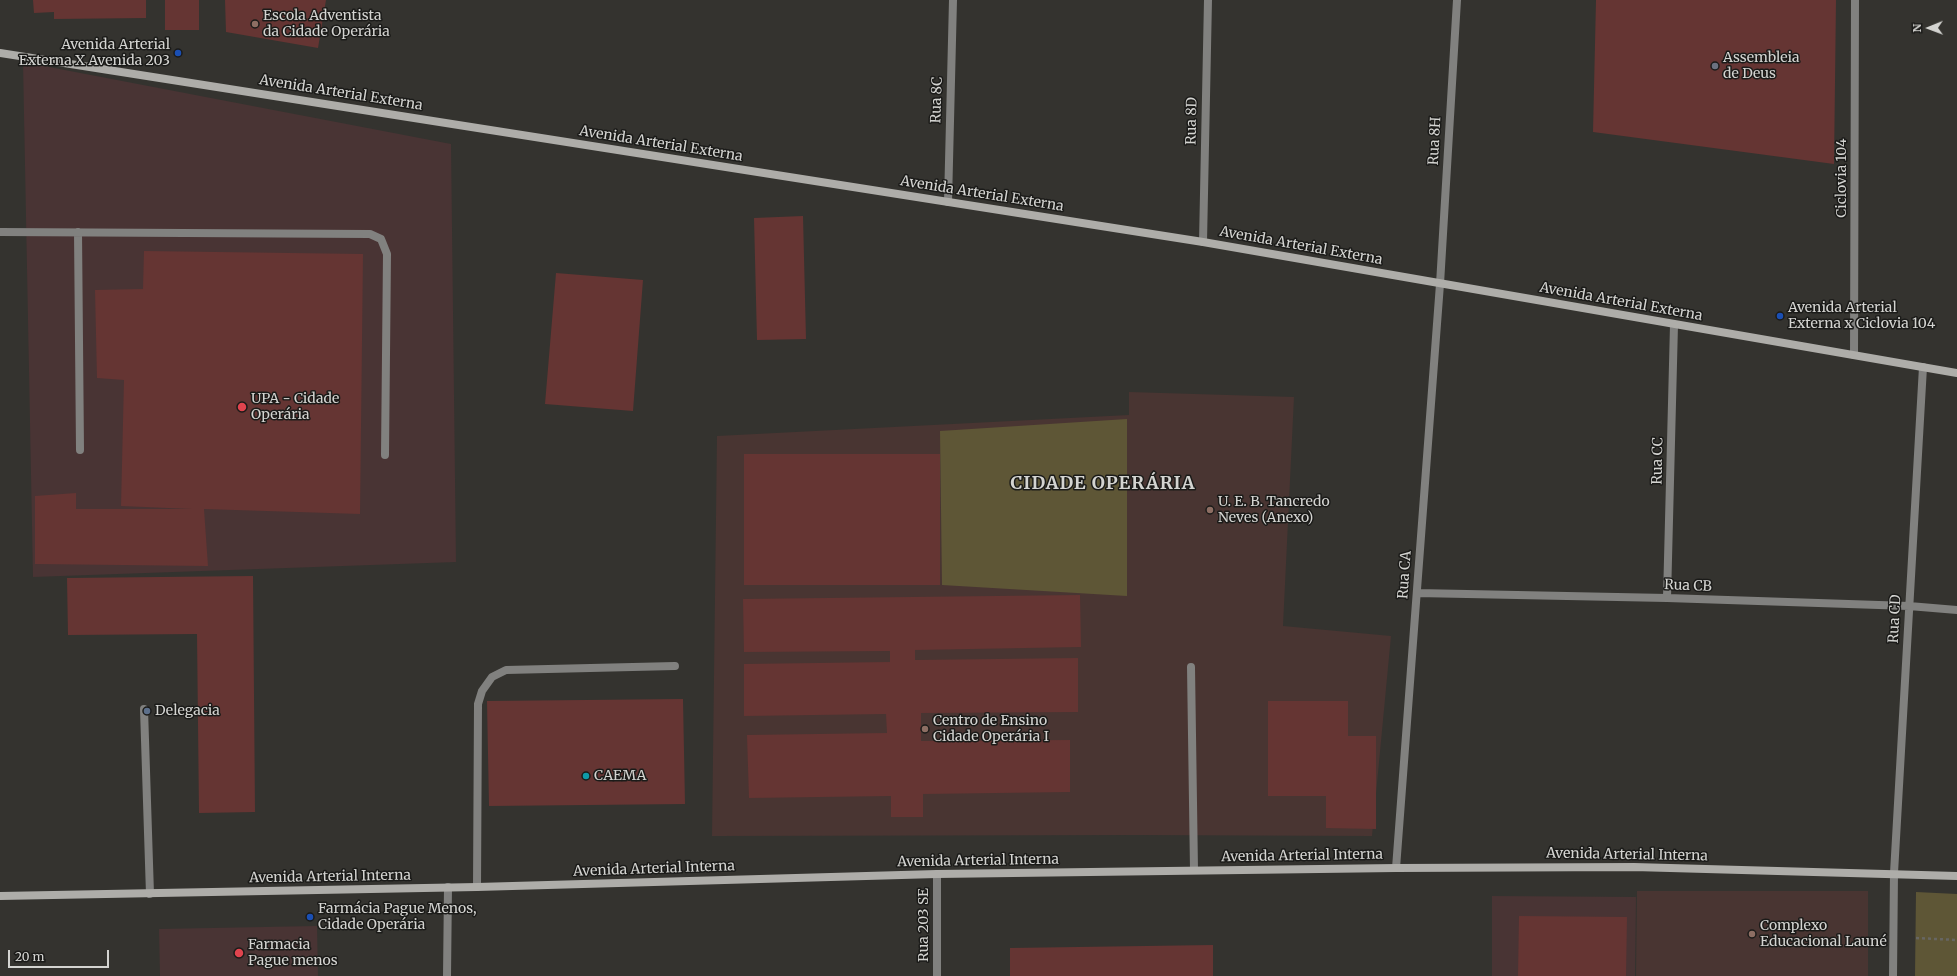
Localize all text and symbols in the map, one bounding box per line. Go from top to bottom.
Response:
place label: Escola Adventista da Cidade Operária [263,8,390,40]
north arrow [1909,8,1949,48]
marker: Escola Adventista da Cidade Operária [250,19,260,29]
text: N [1910,24,1924,33]
place label: Avenida Arterial Externa X Avenida 203 [19,37,170,70]
marker: Avenida Arterial Externa X Avenida 203 [173,48,183,58]
place label: Assembleia de Deus [1723,50,1800,82]
marker: Assembleia de Deus [1710,61,1720,71]
street label: Avenida Arterial Externa [258,72,424,114]
street label: Rua 8C [928,76,946,124]
street label: Rua 8D [1183,97,1201,145]
street label: Rua 8H [1425,116,1445,166]
street label: Avenida Arterial Externa [578,123,744,165]
street label: Ciclovia 104 [1834,138,1850,218]
street label: Avenida Arterial Externa [899,173,1065,215]
street label: Avenida Arterial Externa [1218,223,1384,269]
street label: Avenida Arterial Externa [1538,279,1704,325]
place label: Avenida Arterial Externa x Ciclovia 104 [1788,300,1935,332]
marker: Avenida Arterial Externa x Ciclovia 104 [1775,311,1785,321]
place label: UPA - Cidade Operária [251,391,339,424]
marker: UPA - Cidade Operária [236,401,248,413]
street label: Rua CC [1649,437,1667,485]
district label: CIDADE OPERÁRIA [1010,473,1196,495]
place label: U. E. B. Tancredo Neves (Anexo) [1218,494,1330,526]
marker: U. E. B. Tancredo Neves (Anexo) [1205,505,1215,515]
street label: Rua CA [1395,550,1415,600]
street label: Rua CB [1664,577,1712,595]
street label: Rua CD [1885,594,1905,644]
place label: Delegacia [155,703,220,719]
marker: Delegacia [142,706,152,716]
place label: Centro de Ensino Cidade Operária I [933,713,1049,746]
marker: Centro de Ensino Cidade Operária I [920,724,930,734]
place label: CAEMA [594,768,646,784]
marker: CAEMA [581,771,591,781]
street label: Avenida Arterial Interna [1546,845,1708,865]
street label: Avenida Arterial Interna [1221,846,1383,866]
street label: Avenida Arterial Interna [897,851,1059,871]
street label: Avenida Arterial Interna [573,858,735,880]
street label: Avenida Arterial Interna [249,867,411,887]
street label: Rua 203 SE [916,888,932,962]
place label: Farmácia Pague Menos, Cidade Operária [318,901,477,934]
marker: Farmácia Pague Menos, Cidade Operária [305,912,315,922]
place label: Complexo Educacional Launé [1760,918,1887,950]
marker: Complexo Educacional Launé [1747,929,1757,939]
place label: Farmacia Pague menos [248,937,338,970]
scale bar [10,942,111,968]
marker: Farmacia Pague menos [233,947,245,959]
text: 20 m [15,949,44,964]

